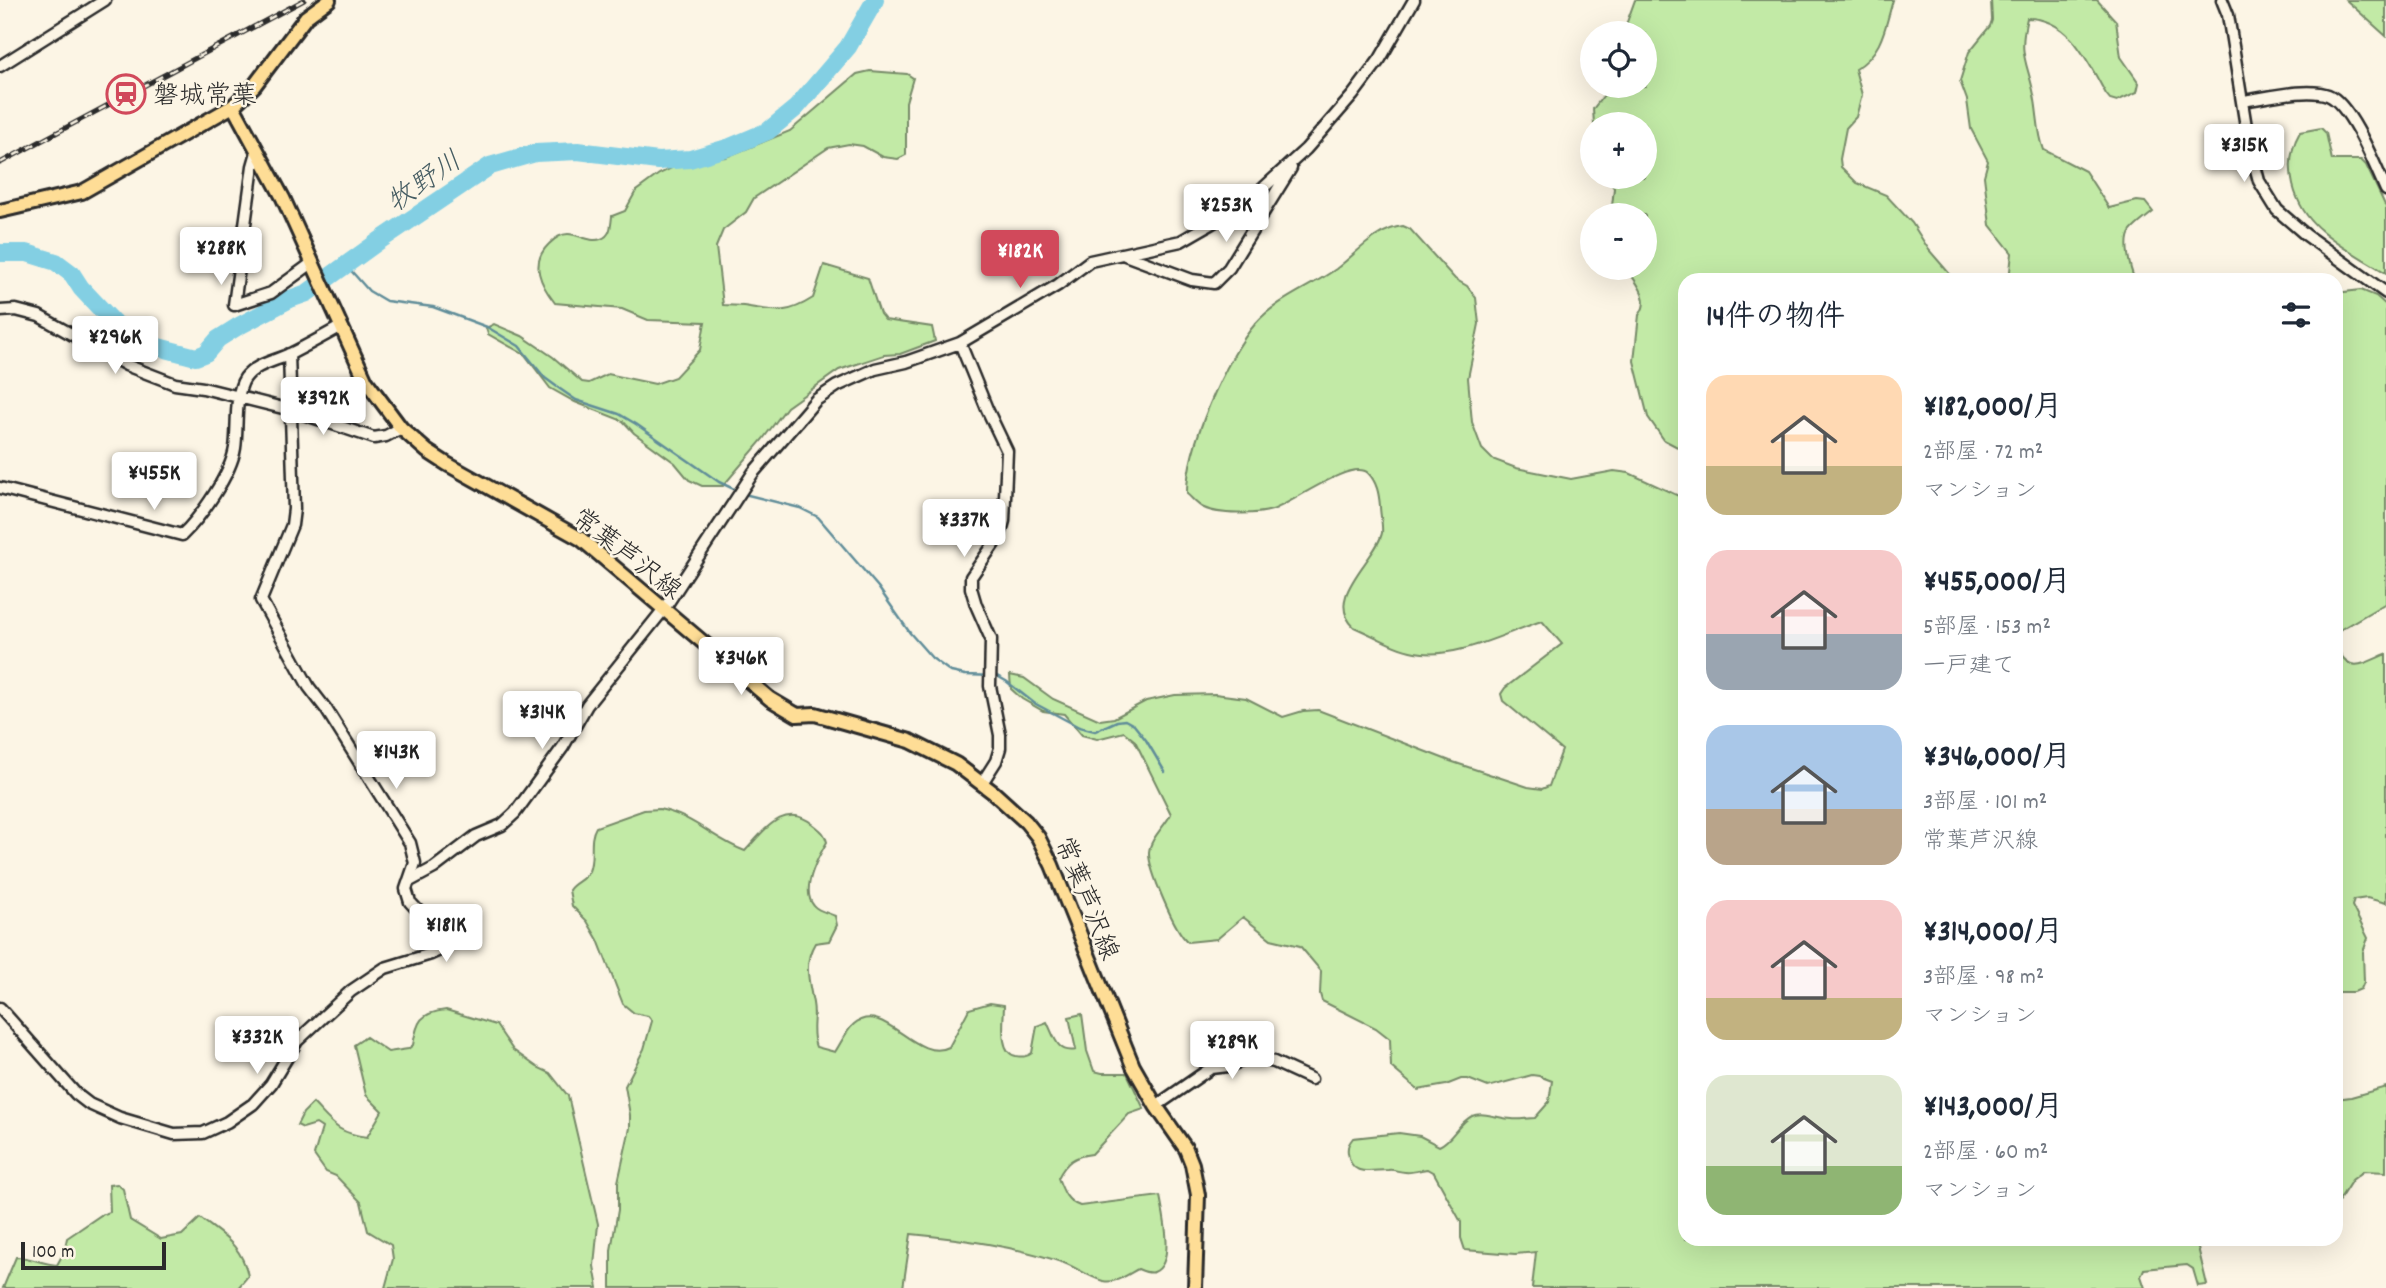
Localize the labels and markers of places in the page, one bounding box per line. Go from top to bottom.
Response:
station icon: 磐城常葉 [105,73,147,115]
place label: 磐城常葉 [153,79,257,116]
pin: ¥315K [2195,124,2293,184]
pin: ¥253K [1177,184,1275,244]
pin: ¥288K [172,228,270,287]
pin: ¥182K [971,230,1069,290]
pin: ¥296K [66,316,164,376]
pin: ¥392K [274,378,372,437]
pin: ¥455K [105,452,203,512]
pin: ¥337K [915,500,1013,559]
pin: ¥346K [692,638,790,697]
pin: ¥314K [493,692,591,751]
pin: ¥143K [347,732,445,791]
pin: ¥181K [397,904,495,964]
pin: ¥332K [208,1016,306,1076]
pin: ¥289K [1183,1021,1281,1081]

